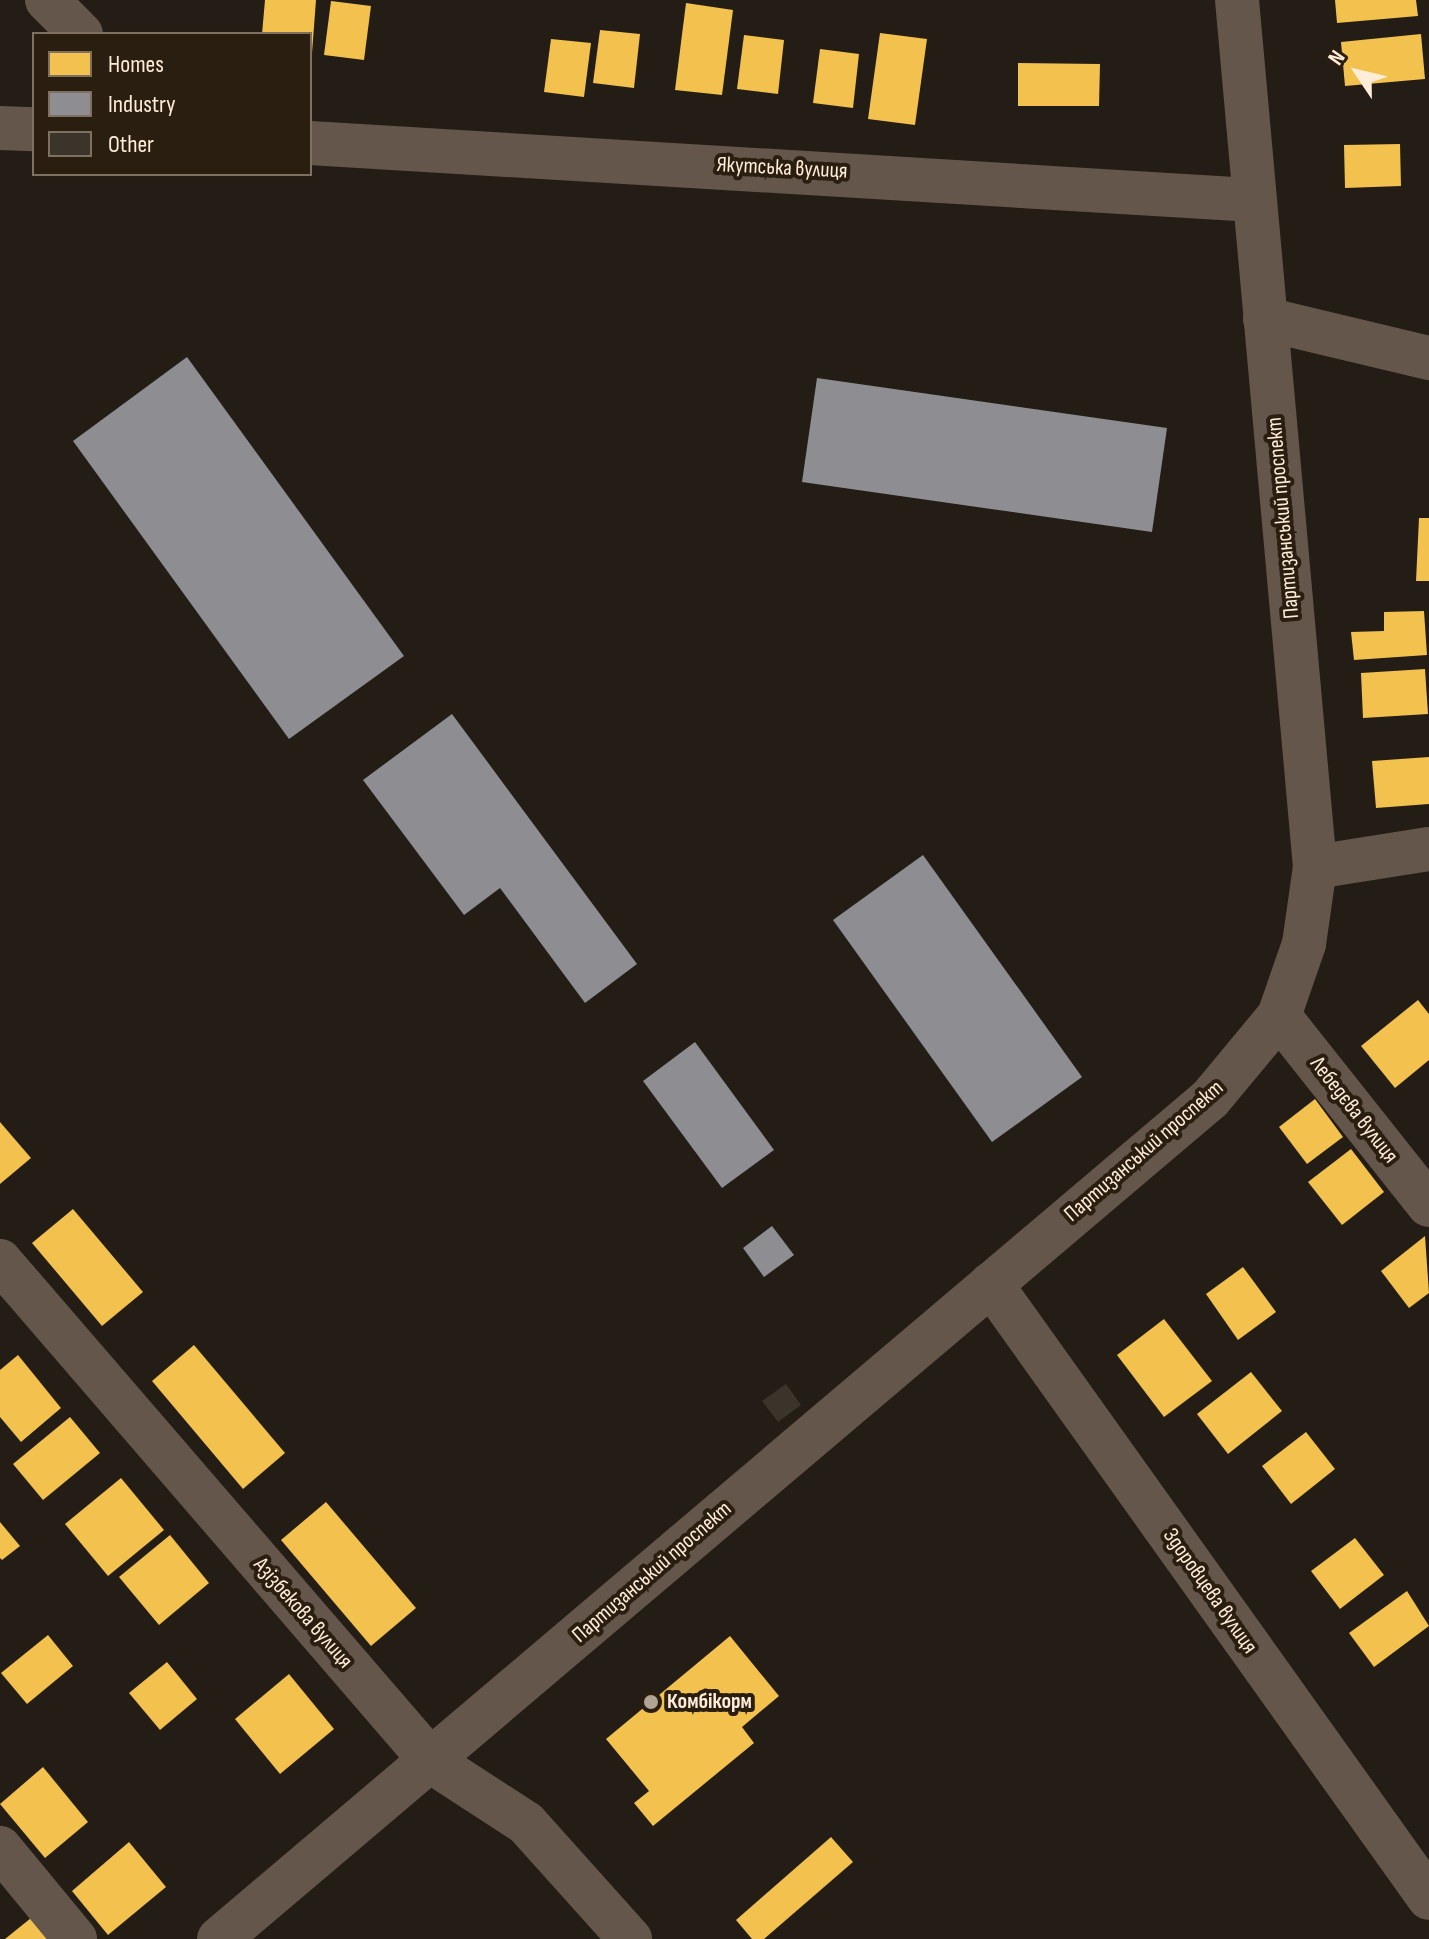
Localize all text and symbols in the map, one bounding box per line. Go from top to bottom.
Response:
legend [32,32,312,176]
north arrow [1317,32,1397,112]
text: N [1323,45,1351,71]
text: Homes [108,50,164,79]
text: Industry [108,90,175,119]
text: Other [108,130,154,159]
street label: Якутська вулиця [716,151,848,185]
street label: Партизанський проспект [1261,416,1305,620]
street label: Лебедєва вулиця [1304,1052,1404,1168]
street label: Партизанський проспект [1059,1075,1229,1227]
street label: Партизанський проспект [567,1496,737,1648]
street label: Здоровцева вулиця [1157,1523,1263,1659]
street label: Азізбекова вулиця [248,1552,358,1674]
place label: Комбікорм [667,1689,752,1715]
marker: Комбікорм [642,1693,660,1711]

